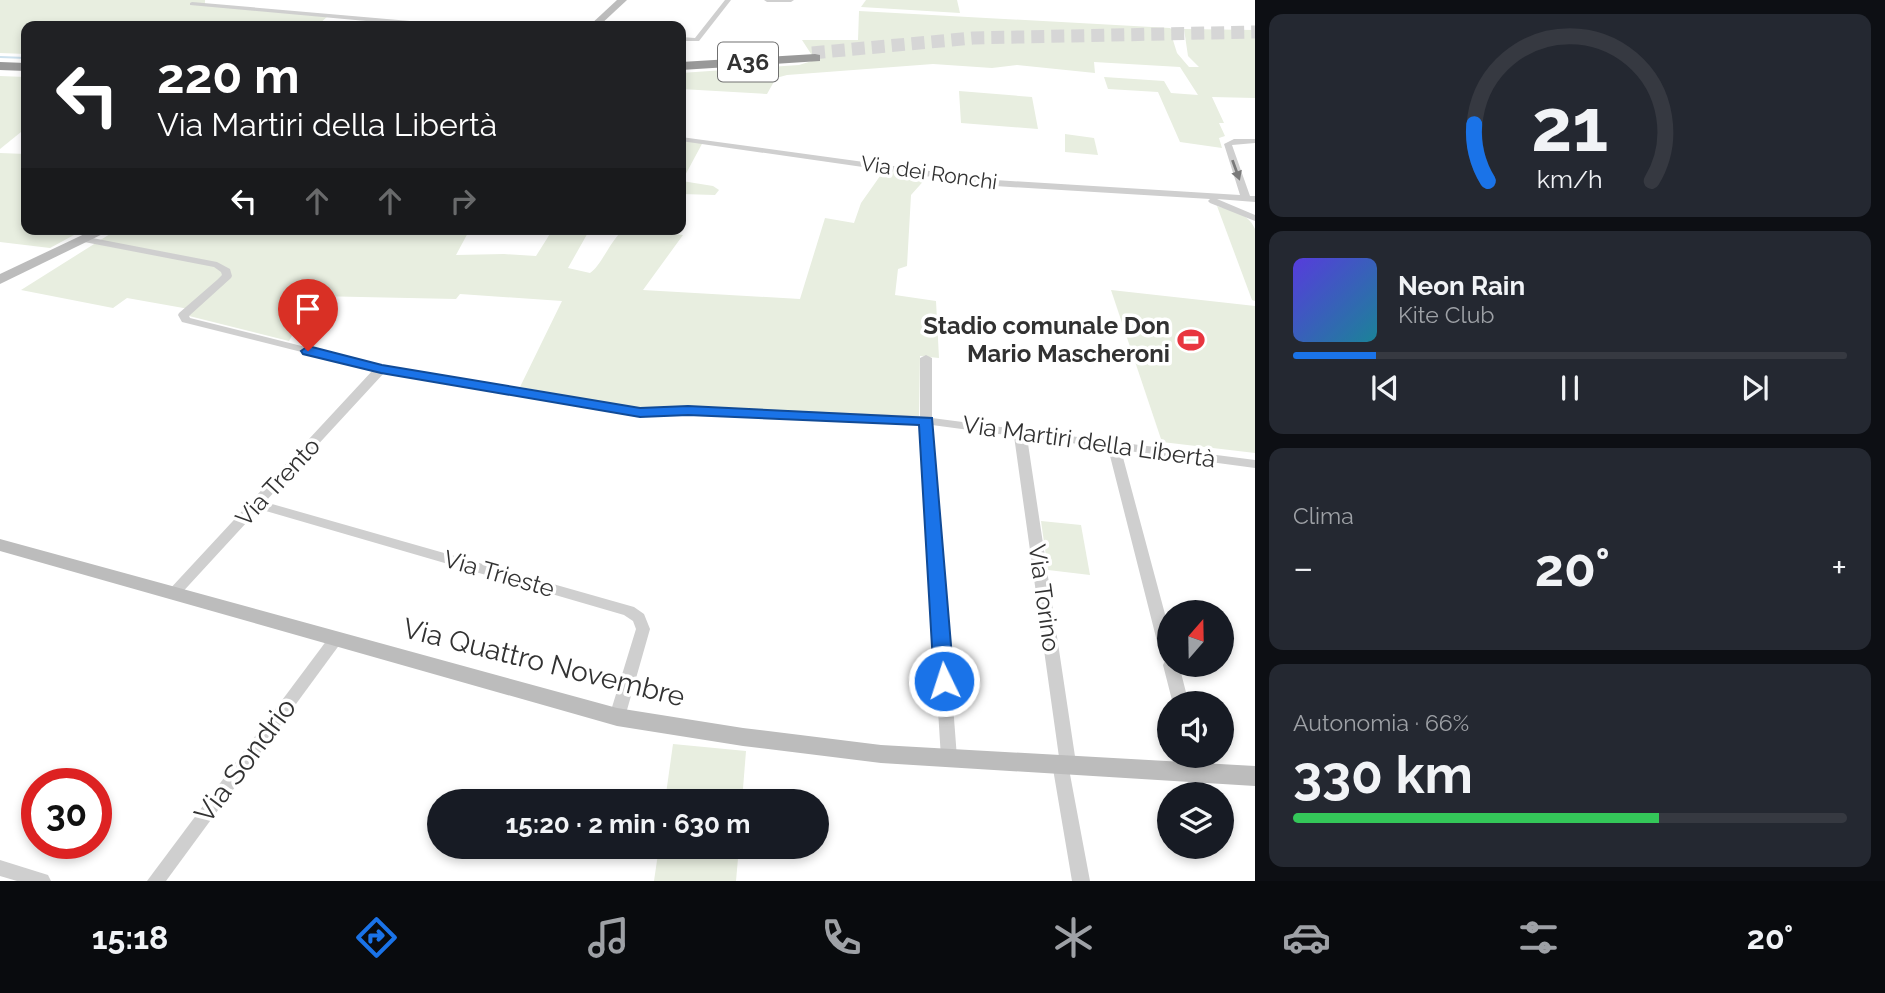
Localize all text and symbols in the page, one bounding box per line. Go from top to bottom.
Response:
road number: A36 [718,43,778,82]
text: 220 m [157,47,300,104]
icon: left [42,49,133,140]
text: 21 [1531,84,1609,169]
text: Via Martiri della Libertà [157,106,497,143]
street label: Via dei Ronchi [859,151,999,194]
one-way arrow [1231,159,1242,180]
text: km/h [1537,164,1603,194]
icon: left [225,182,263,220]
icon: ahead [298,182,336,220]
icon: ahead [371,182,409,220]
icon: right [444,182,482,220]
text: Neon Rain [1398,271,1525,301]
pin [278,279,338,351]
icon: arrive [289,290,327,328]
text: Kite Club [1398,301,1495,328]
place label: Stadio comunale Don Mario Mascheroni [923,311,1170,368]
sports icon: Stadio comunale Don Mario Mascheroni [1176,325,1206,355]
icon: previous [1366,369,1404,407]
icon: pause [1551,369,1589,407]
icon: next [1736,369,1774,407]
street label: Via Martiri della Libertà [961,409,1217,474]
street label: Via Trento [229,431,326,532]
text: Clima [1293,502,1354,529]
text: 20° [1535,537,1610,598]
street label: Via Torino [1023,542,1066,654]
street label: Via Trieste [440,544,558,603]
text: − [1293,545,1313,590]
text: + [1831,545,1847,590]
north arrow [1157,600,1234,677]
map controls [1157,600,1234,859]
street label: Via Quattro Novembre [399,611,688,714]
position arrow [907,644,981,718]
street label: Via Sondrio [188,691,303,829]
button: sound [1157,691,1234,768]
text: Autonomia · 66% [1293,709,1469,736]
text: 330 km [1293,744,1473,805]
speed limit sign: 30 [21,768,112,859]
button: layers [1157,782,1234,859]
text: 15:20 · 2 min · 630 m [506,809,750,839]
icon: directions [352,913,401,962]
icon: music [584,913,633,962]
icon: phone [817,913,866,962]
icon: climate [1049,913,1098,962]
icon: car [1282,913,1331,962]
icon: filters [1514,913,1563,962]
text: 15:18 [92,919,168,956]
text: 20° [1747,919,1793,956]

